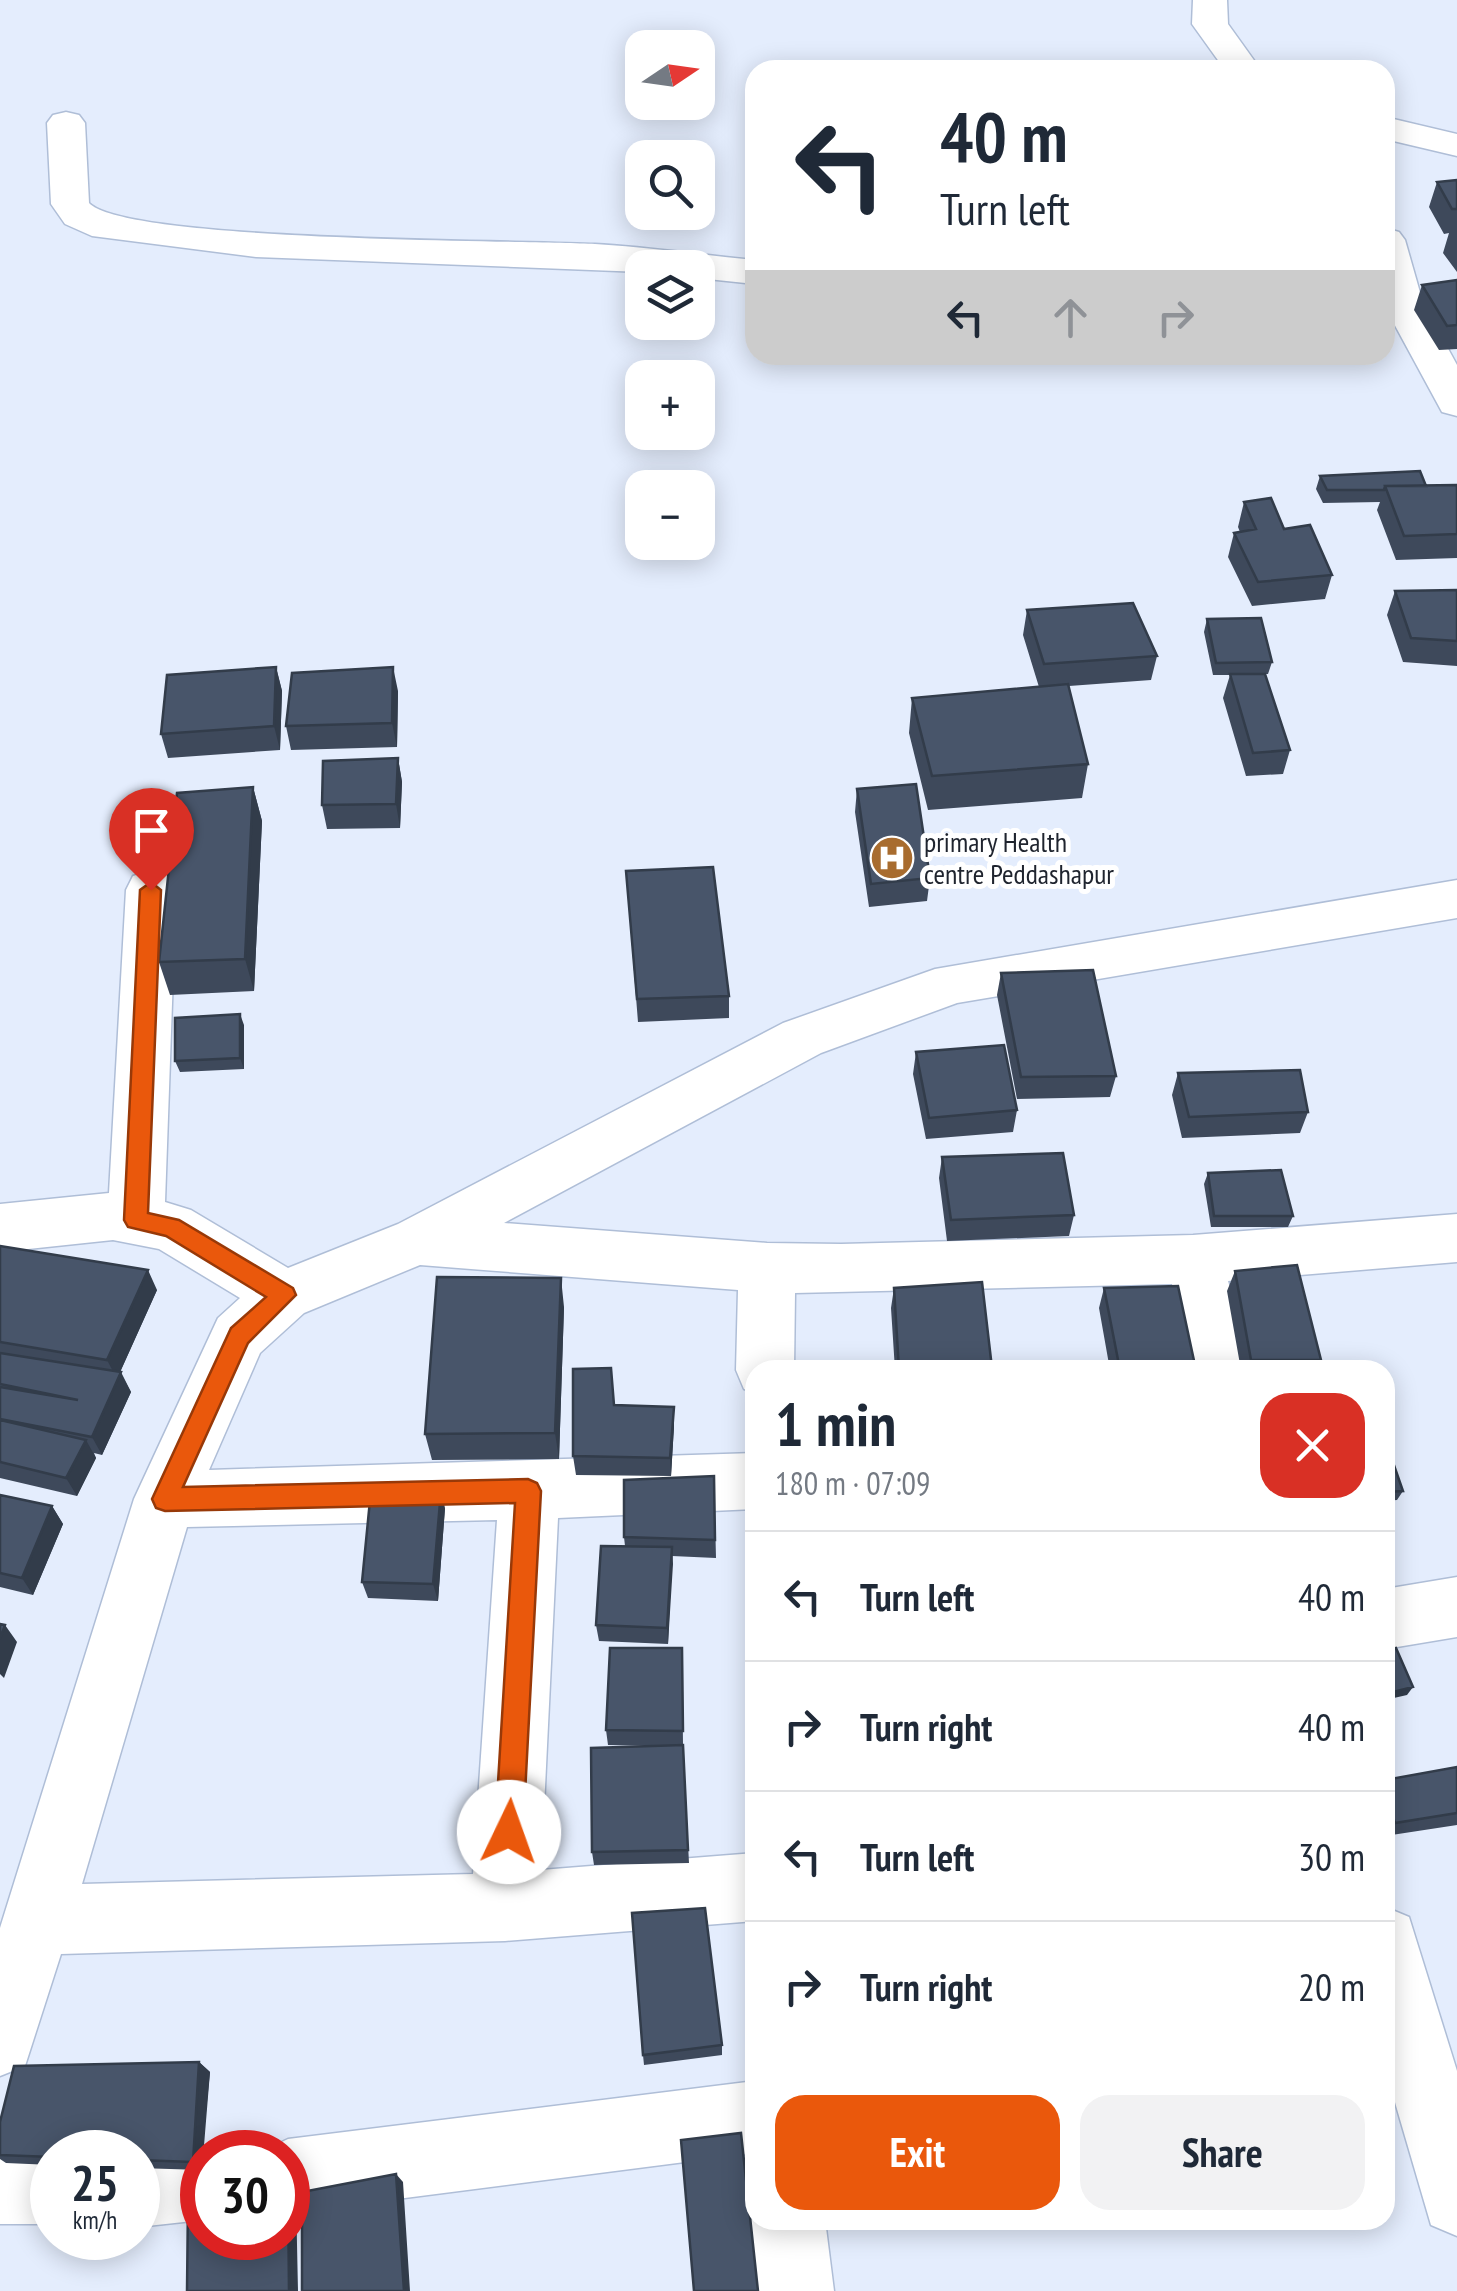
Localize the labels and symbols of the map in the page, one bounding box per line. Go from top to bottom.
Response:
north arrow [625,30,715,120]
pin [109,788,194,891]
place label: primary Health centre Peddashapur [924,823,1114,892]
hospital icon: primary Health centre Peddashapur [869,835,915,881]
position arrow [457,1780,561,1884]
speed limit sign: 30 [180,2130,310,2260]

